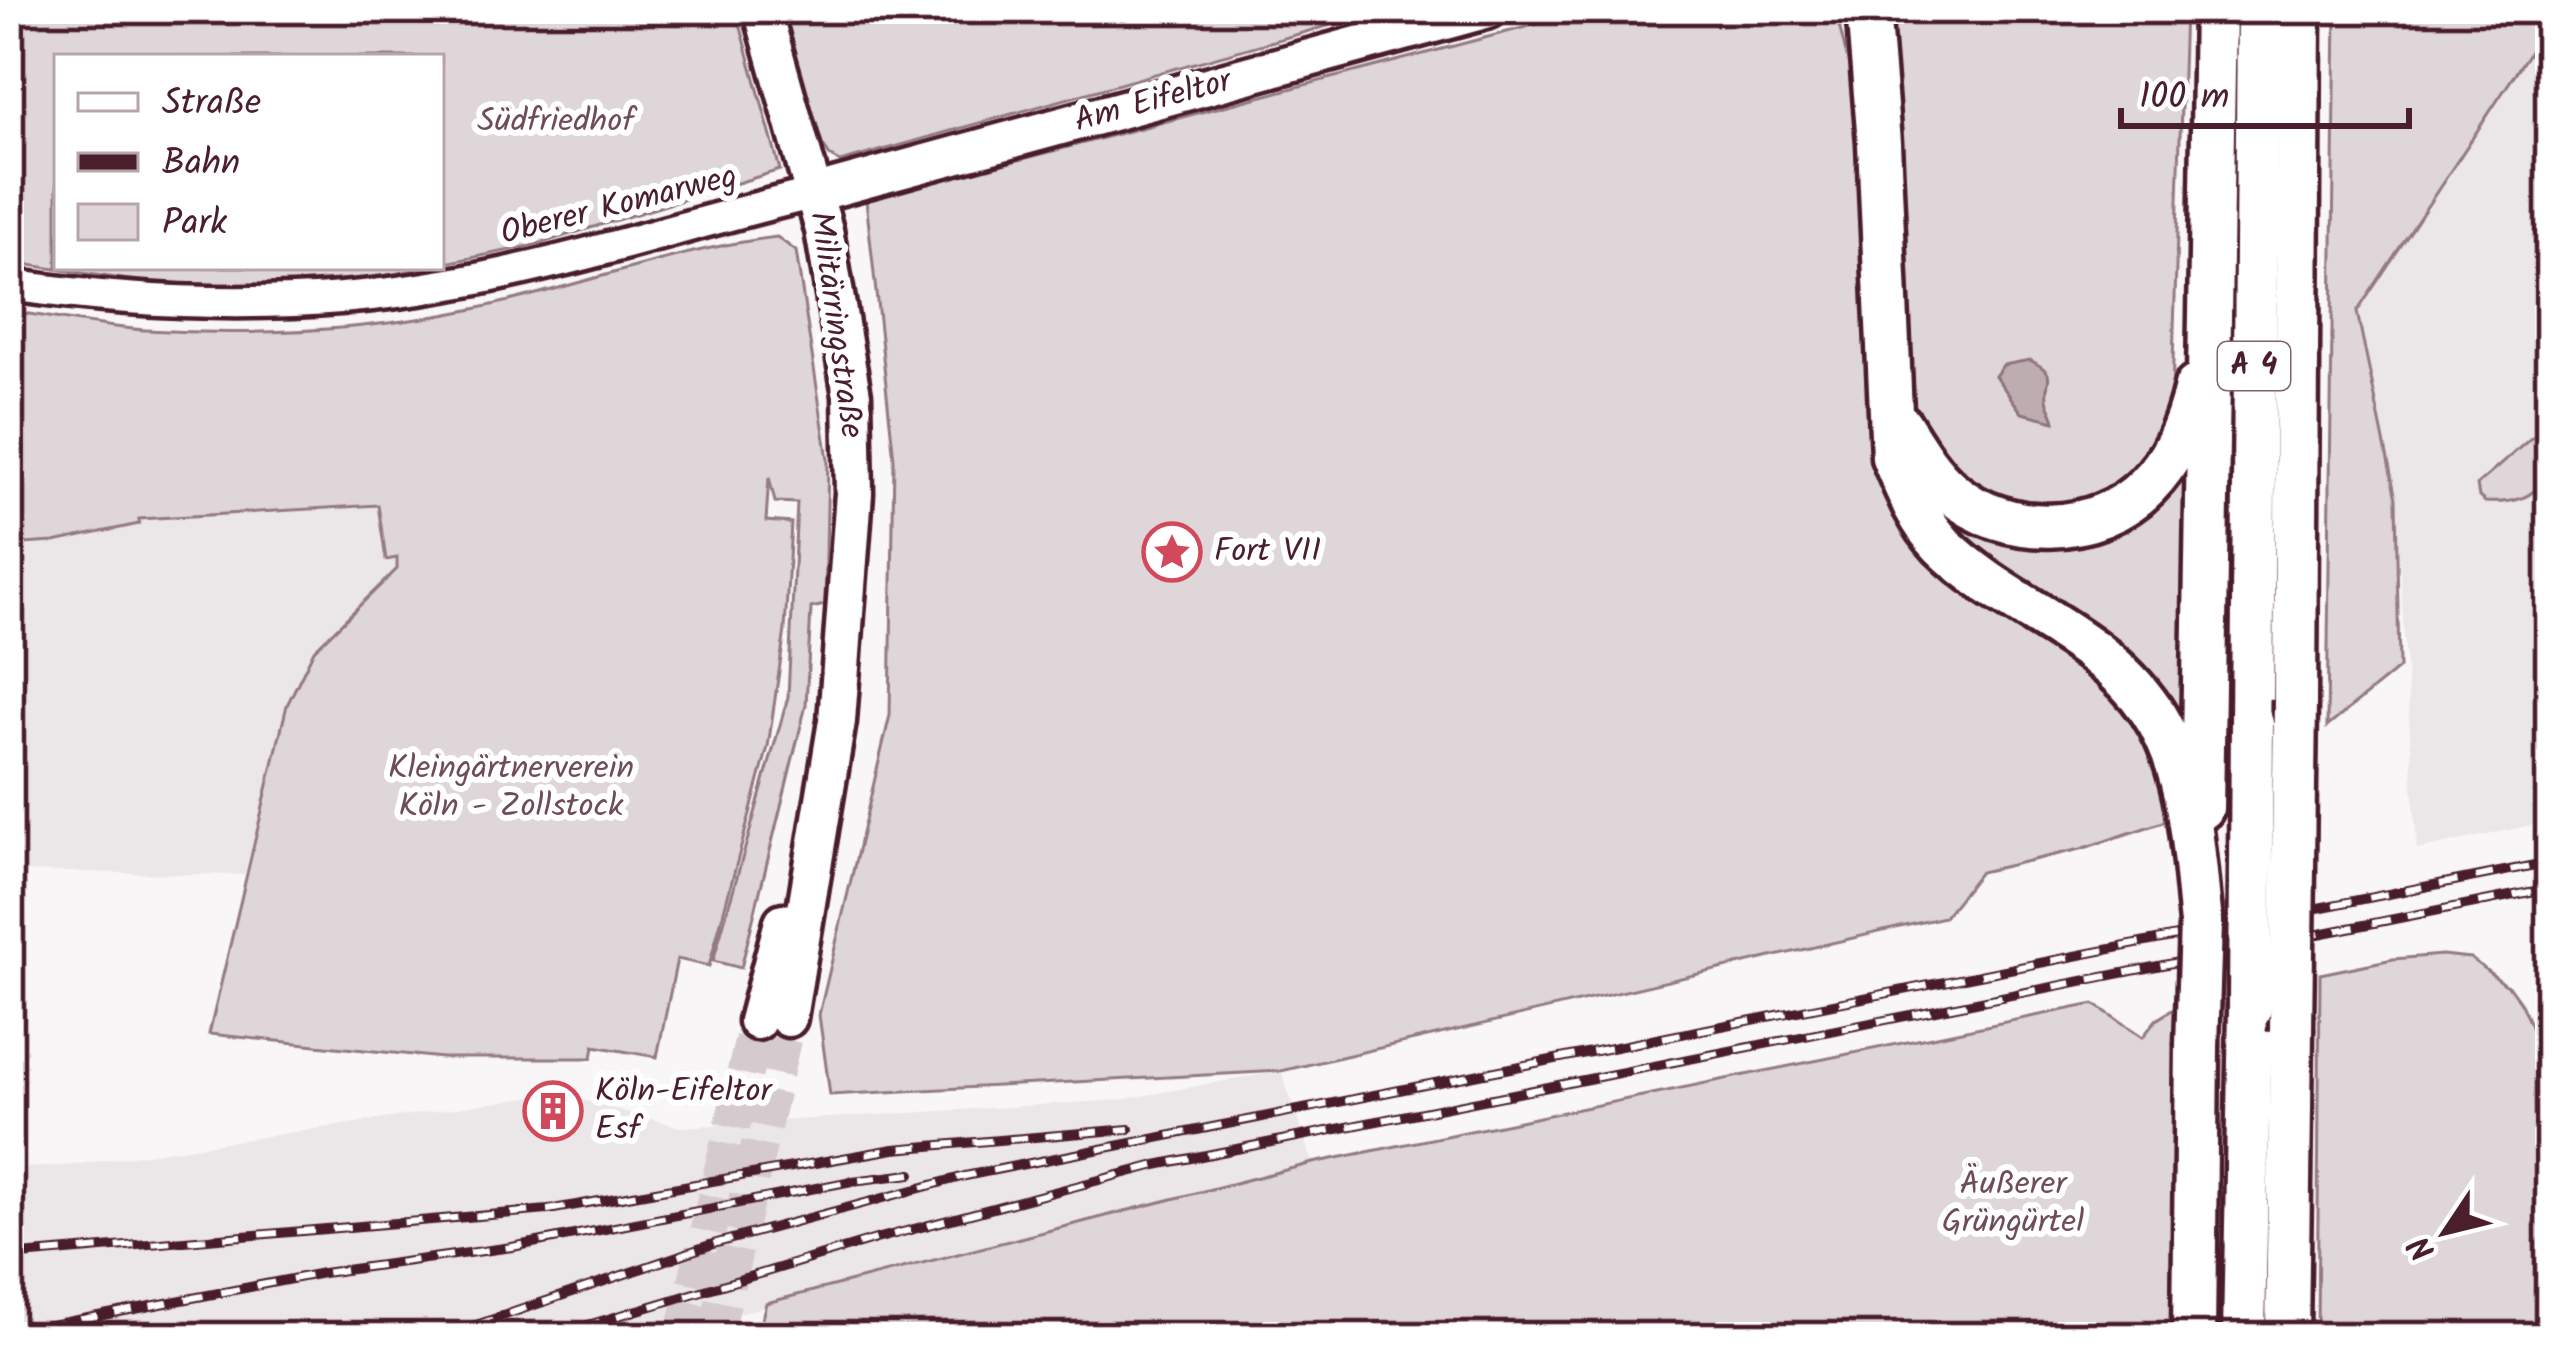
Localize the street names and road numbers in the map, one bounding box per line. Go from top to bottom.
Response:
street label: Am Eifeltor [1069,55,1239,148]
street label: Oberer Komarweg [495,151,743,261]
street label: Militärringstraße [793,208,877,442]
road number: A 4 [2218,342,2290,390]

